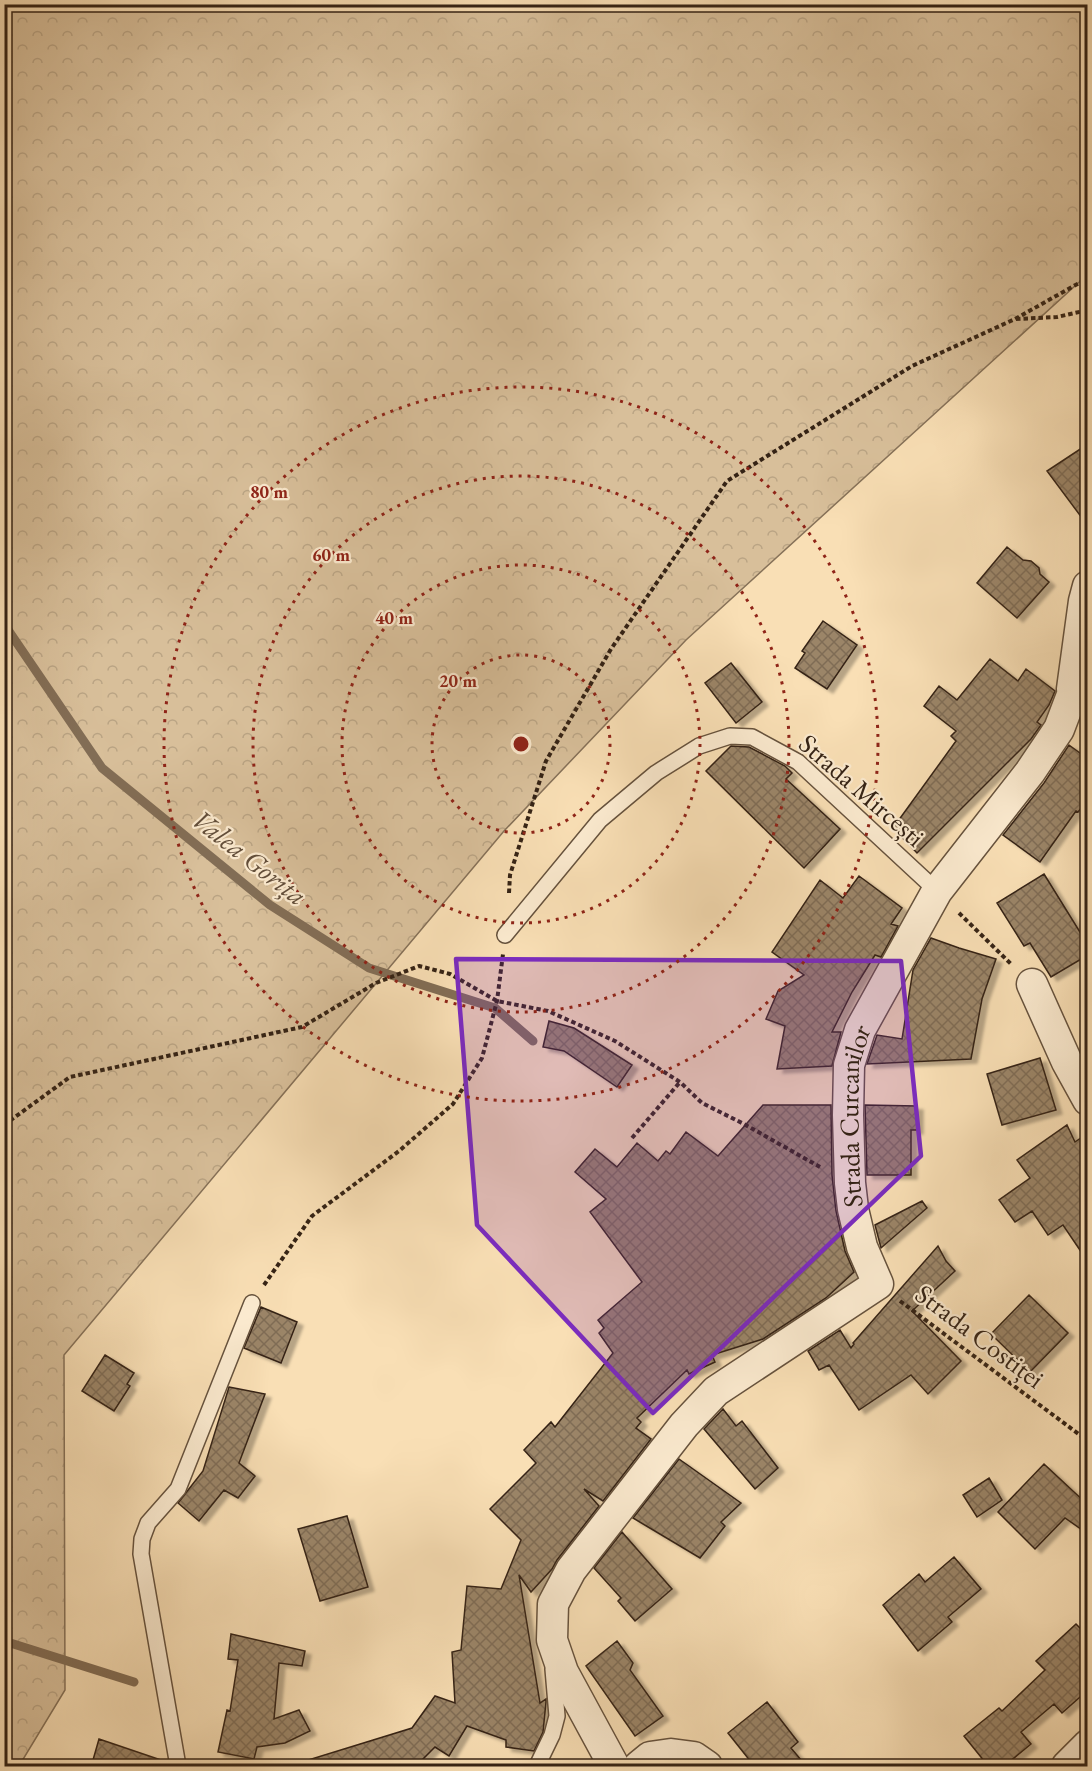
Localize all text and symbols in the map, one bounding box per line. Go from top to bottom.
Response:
text: 80 m [250,480,288,503]
text: 60 m [312,543,350,566]
text: 40 m [375,606,413,629]
text: 20 m [439,669,477,692]
street label: Strada Mircești [792,726,932,854]
centre of rings [511,734,531,754]
water label: Valea Gorița [185,801,315,913]
street label: Strada Curcanilor [830,1017,878,1209]
street label: Strada Costiței [909,1276,1052,1396]

